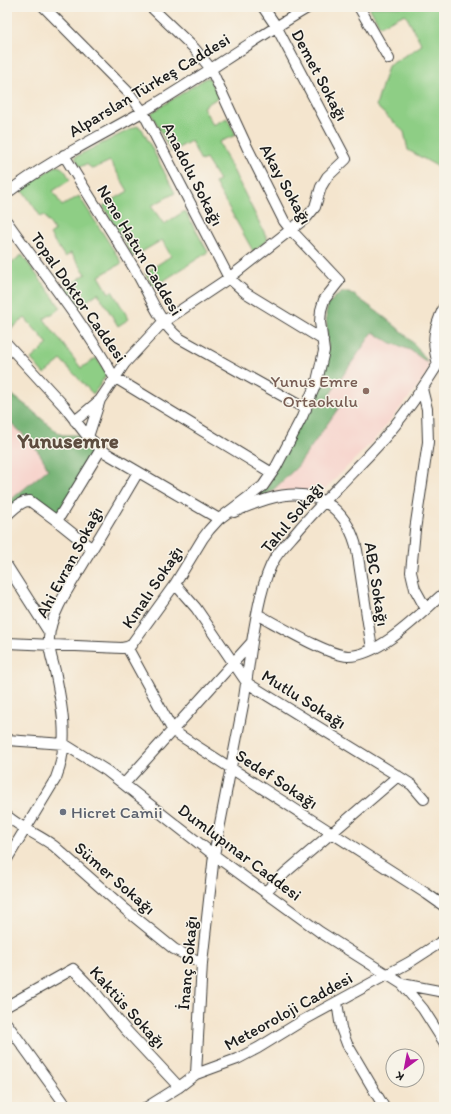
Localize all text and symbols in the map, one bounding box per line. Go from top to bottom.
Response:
street label: Demet Sokağı [288,26,352,124]
street label: Alparslan Türkeş Caddesi [65,29,233,141]
street label: Anadolu Sokağı [158,119,228,229]
street label: Akay Sokağı [256,140,316,228]
street label: Nene Hatun Caddesi [93,181,187,319]
street label: Topal Doktor Caddesi [27,228,131,366]
place label: Yunus Emre Ortaokulu [271,371,359,411]
marker: Yunus Emre Ortaokulu [361,386,371,396]
district label: Yunusemre [16,428,119,453]
street label: Tahıl Sokağı [256,477,328,557]
street label: Ahi Evran Sokağı [31,503,107,621]
street label: ABC Sokağı [360,540,394,628]
street label: Kınalı Sokağı [117,542,187,632]
street label: Mutlu Sokağı [258,665,350,733]
street label: Sedef Sokağı [232,745,322,813]
street label: Dumlupınar Caddesi [174,799,306,905]
place label: Hicret Camii [71,802,163,822]
marker: Hicret Camii [58,807,68,817]
street label: Sümer Sokağı [71,837,159,919]
street label: İnanç Sokağı [173,915,201,1011]
street label: Kaktüs Sokağı [86,962,170,1052]
street label: Meteoroloji Caddesi [220,967,356,1055]
north arrow [385,1048,425,1088]
text: K [393,1068,406,1083]

